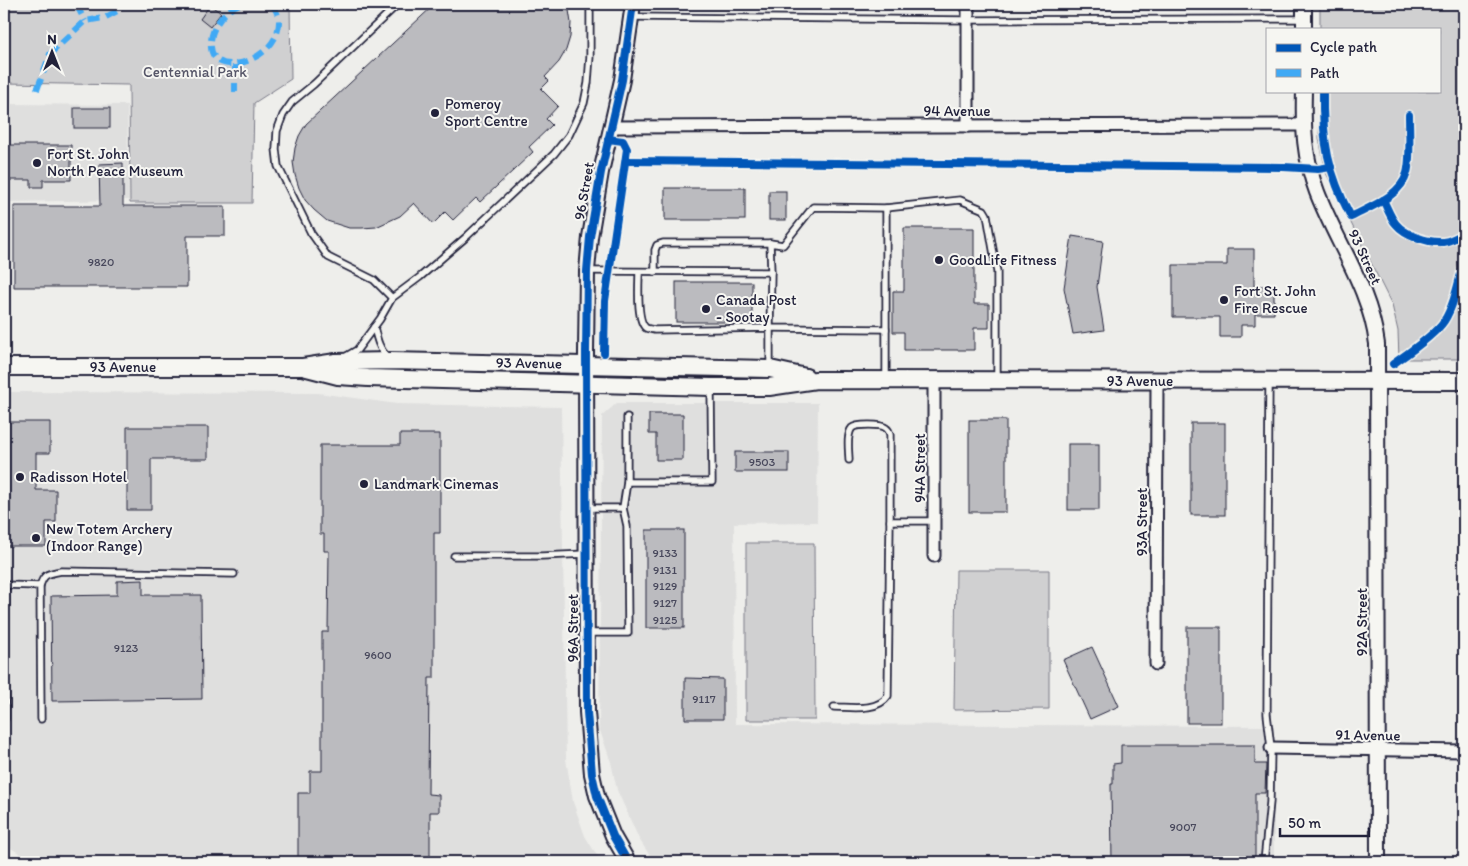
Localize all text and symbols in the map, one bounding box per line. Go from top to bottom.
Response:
north arrow [28,28,78,78]
legend [1266,28,1440,92]
text: N [47,31,57,48]
text: Cycle path [1310,38,1377,56]
park label: Centennial Park [143,63,247,81]
text: Path [1310,64,1339,82]
place label: Pomeroy Sport Centre [445,95,528,130]
street label: 94 Avenue [923,102,991,120]
marker: Pomeroy Sport Centre [429,107,441,119]
place label: Fort St. John North Peace Museum [47,145,184,180]
marker: Fort St. John North Peace Museum [31,157,43,169]
street label: 96 Street [570,160,598,222]
street label: 93 Street [1344,226,1386,288]
place label: GoodLife Fitness [949,251,1057,269]
marker: GoodLife Fitness [933,254,945,266]
house number: 9820 [88,255,114,269]
place label: Fort St. John Fire Rescue [1234,282,1316,317]
place label: Canada Post - Sootay [716,291,797,326]
marker: Fort St. John Fire Rescue [1218,294,1230,306]
marker: Canada Post - Sootay [700,303,712,315]
street label: 93 Avenue [496,353,562,373]
street label: 93 Avenue [90,358,156,376]
street label: 93 Avenue [1107,372,1173,390]
street label: 94A Street [911,433,929,503]
house number: 9503 [749,455,776,469]
place label: Radisson Hotel [30,468,128,486]
marker: Radisson Hotel [14,471,26,483]
place label: Landmark Cinemas [374,475,499,493]
marker: Landmark Cinemas [358,478,370,490]
street label: 93A Street [1133,487,1151,556]
place label: New Totem Archery (Indoor Range) [46,520,172,555]
marker: New Totem Archery (Indoor Range) [30,532,42,544]
house number: 9133 [653,546,678,560]
house number: 9131 [653,563,677,577]
house number: 9129 [653,579,677,593]
street label: 92A Street [1353,587,1371,656]
street label: 96A Street [564,593,582,662]
house number: 9127 [653,596,677,610]
house number: 9125 [653,613,677,627]
house number: 9123 [114,641,139,655]
house number: 9600 [364,648,392,662]
house number: 9117 [692,692,716,706]
street label: 91 Avenue [1335,725,1401,745]
scale bar [1280,806,1369,838]
text: 50 m [1288,814,1321,832]
house number: 9007 [1169,820,1197,834]

